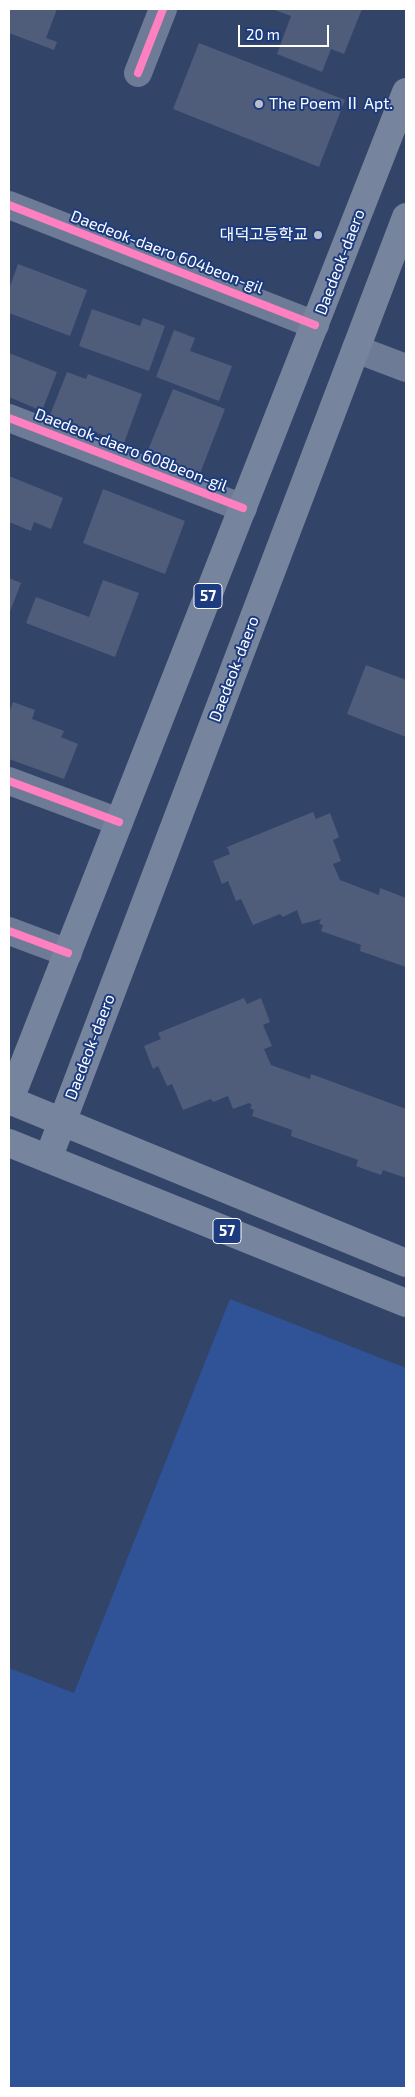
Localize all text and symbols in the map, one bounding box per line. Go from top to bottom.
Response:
scale bar [240,15,331,47]
text: 20 m [246,25,280,43]
place label: The Poem Ⅱ Apt. [269,94,393,114]
marker: The Poem Ⅱ Apt. [253,98,265,110]
street label: Daedeok-daero 604beon-gil [68,206,266,298]
street label: Daedeok-daero [311,206,369,318]
place label: 대덕고등학교 [220,225,308,245]
marker: 대덕고등학교 [312,229,324,241]
street label: Daedeok-daero 608beon-gil [32,404,230,496]
road number: 57 [194,584,222,608]
street label: Daedeok-daero [205,613,263,725]
street label: Daedeok-daero [61,991,119,1103]
road number: 57 [213,1218,241,1244]

